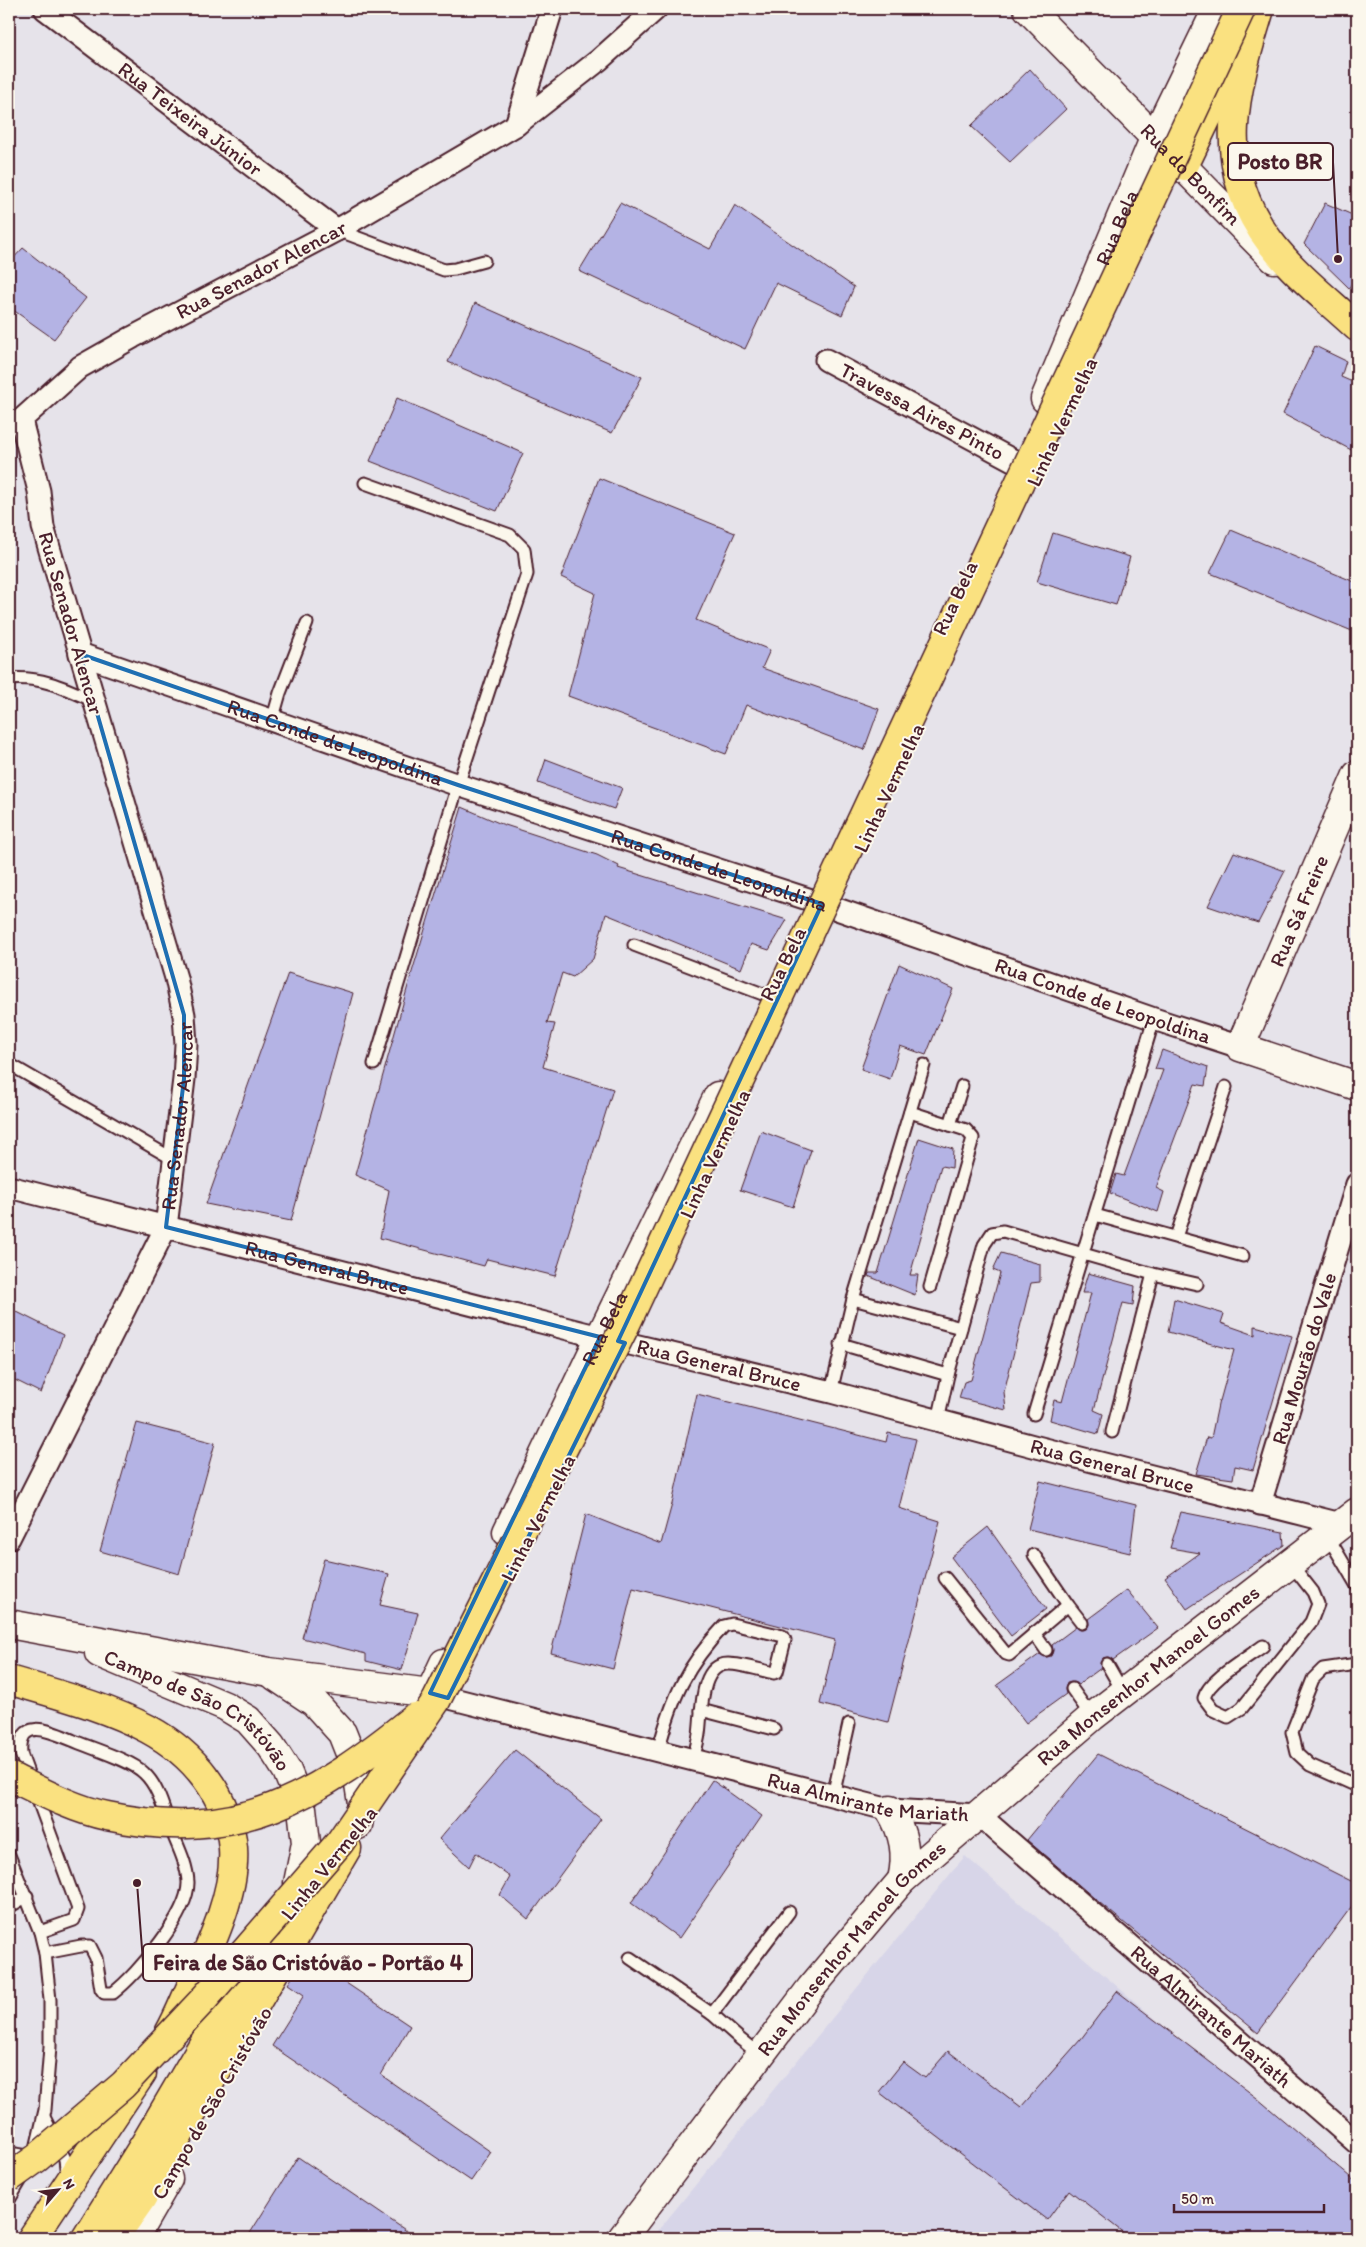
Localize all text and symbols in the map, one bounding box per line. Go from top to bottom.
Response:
street label: Rua Teixeira Júnior [113,56,268,181]
street label: Rua do Bonfim [1136,118,1247,230]
callout: Posto BR [1228,143,1333,180]
text: Posto BR [1238,148,1323,175]
street label: Rua Bela [1090,186,1143,269]
street label: Rua Senador Alencar [171,214,351,324]
street label: Linha Vermelha [1021,353,1102,490]
street label: Travessa Aires Pinto [836,357,1009,465]
street label: Rua Senador Alencar [33,529,110,718]
street label: Rua Bela [926,556,983,639]
street label: Rua Conde de Leopoldina [224,693,446,791]
street label: Linha Vermelha [848,719,929,856]
street label: Rua Conde de Leopoldina [608,823,831,917]
street label: Rua Sá Freire [1264,851,1333,971]
street label: Rua Bela [754,922,811,1005]
street label: Rua Conde de Leopoldina [992,952,1214,1049]
street label: Rua Senador Alencar [155,1021,198,1211]
street label: Linha Vermelha [674,1085,755,1222]
street label: Rua General Bruce [243,1234,412,1300]
street label: Rua Mourão do Vale [1266,1269,1341,1447]
street label: Rua Bela [575,1287,633,1369]
street label: Rua General Bruce [634,1333,804,1396]
street label: Rua General Bruce [1028,1433,1197,1498]
street label: Linha Vermelha [495,1450,580,1586]
street label: Rua Monsenhor Manoel Gomes [1031,1579,1264,1771]
street label: Campo de São Cristóvão [100,1644,297,1775]
street label: Rua Almirante Mariath [765,1766,970,1826]
street label: Linha Vermelha [275,1801,382,1925]
street label: Rua Monsenhor Manoel Gomes [751,1835,951,2061]
street label: Rua Almirante Mariath [1126,1939,1297,2093]
callout: Feira de São Cristóvão - Portão 4 [143,1944,472,1981]
text: Feira de São Cristóvão - Portão 4 [153,1949,464,1976]
street label: Campo de São Cristóvão [146,2002,277,2204]
north arrow [32,2164,82,2214]
text: N [59,2176,79,2192]
scale bar [1174,2182,1324,2214]
text: 50 m [1181,2190,1214,2208]

